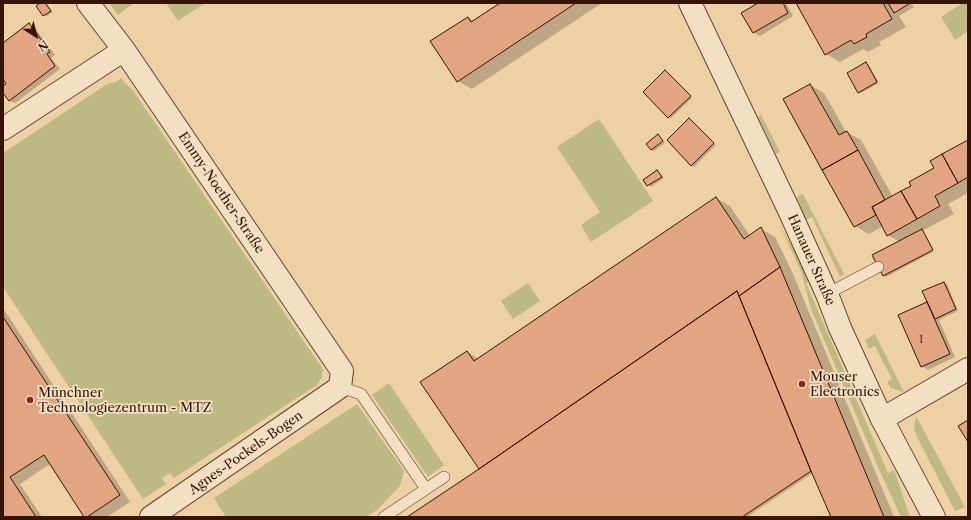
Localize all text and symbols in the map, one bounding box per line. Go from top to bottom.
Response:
north arrow [16,16,56,56]
text: N [35,37,51,54]
street label: Emmy-Noether-Straße [175,129,267,257]
street label: Hanauer Straße [784,212,838,308]
house number: 1 [919,333,923,347]
place label: Mouser Electronics [810,369,879,400]
marker: Mouser Electronics [797,379,807,389]
place label: Münchner Technologiezentrum - MTZ [38,385,212,416]
marker: Münchner Technologiezentrum - MTZ [25,395,35,405]
street label: Agnes-Pockels-Bogen [186,408,306,498]

